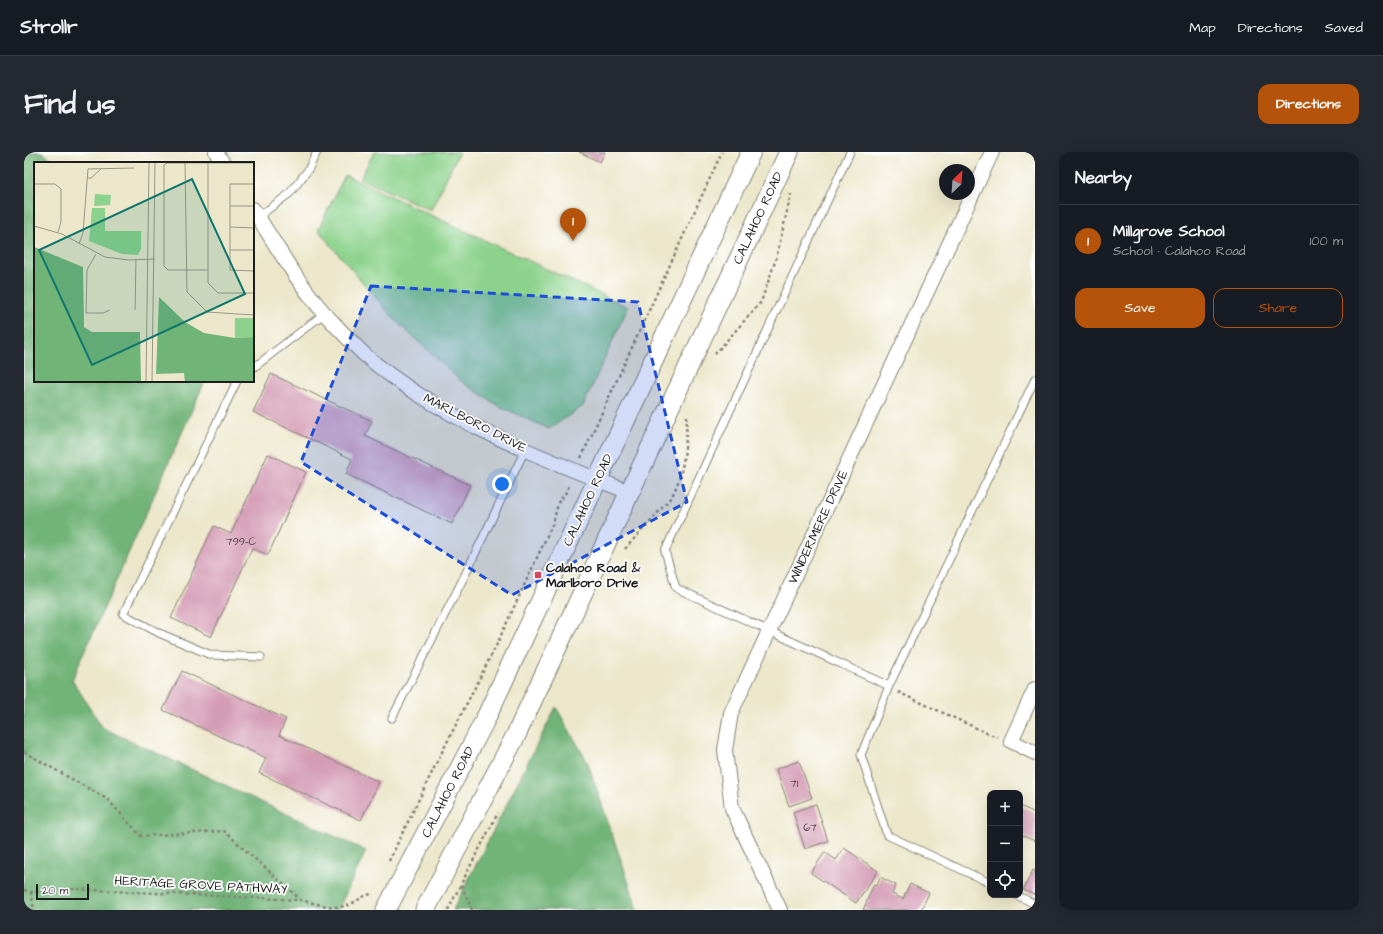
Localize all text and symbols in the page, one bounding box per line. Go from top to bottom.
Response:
text: Strollr [20,14,78,41]
text: Map [1189,18,1216,38]
text: Directions [1238,18,1303,38]
text: Saved [1325,18,1363,38]
button: Directions [1258,84,1359,124]
text: Find us [24,85,115,124]
inset map [34,162,254,382]
north arrow [939,164,975,200]
text: Nearby [1075,166,1132,190]
street label: CALAHOO ROAD [729,168,788,267]
pin: 1 [560,208,586,241]
text: Millgrove School [1113,221,1225,242]
text: 1 [1087,232,1089,250]
text: 100 m [1310,232,1343,250]
text: School · Calahoo Road [1113,242,1246,260]
button: Save [1075,288,1205,328]
button: Share [1213,288,1343,328]
street label: MARLBORO DRIVE [420,389,530,457]
street label: CALAHOO ROAD [559,450,618,549]
street label: WINDERMERE DRIVE [784,467,852,587]
your location [492,474,512,494]
house number: 799-C [226,534,256,549]
place label: Calahoo Road & Marlboro Drive [546,559,642,592]
marker: Calahoo Road & Marlboro Drive [533,570,543,580]
street label: CALAHOO ROAD [417,743,479,841]
house number: 71 [790,776,799,791]
map controls [987,790,1023,898]
button: + [987,790,1023,826]
house number: 67 [803,820,817,835]
button: − [987,826,1023,862]
button: locate [987,862,1023,898]
street label: HERITAGE GROVE PATHWAY [114,871,288,899]
scale bar [36,882,89,901]
text: 20 m [42,883,68,898]

